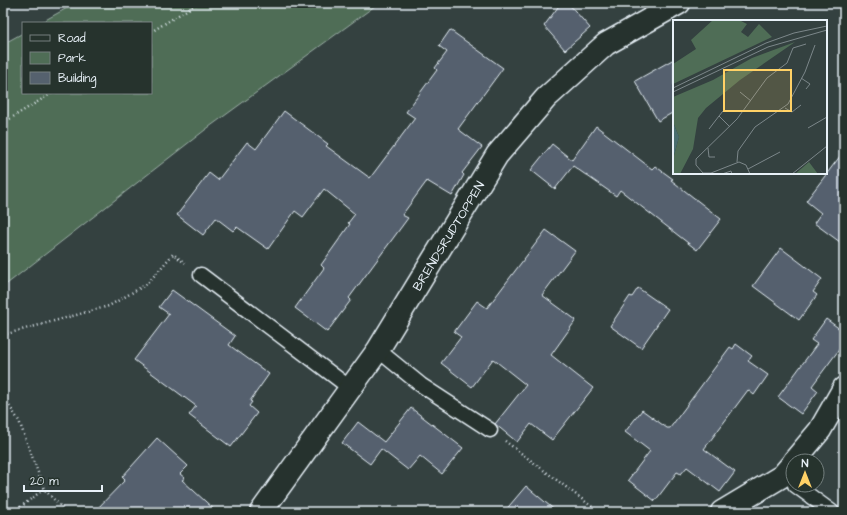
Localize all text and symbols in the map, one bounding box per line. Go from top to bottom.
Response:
inset map [673,20,827,174]
legend [22,22,152,94]
text: Road [58,30,86,47]
text: Park [58,50,86,67]
text: Building [58,70,96,88]
street label: BRENDSRUDTOPPEN [408,178,489,294]
north arrow [785,453,825,493]
text: N [802,456,809,471]
scale bar [24,467,102,493]
text: 20 m [30,473,59,490]

